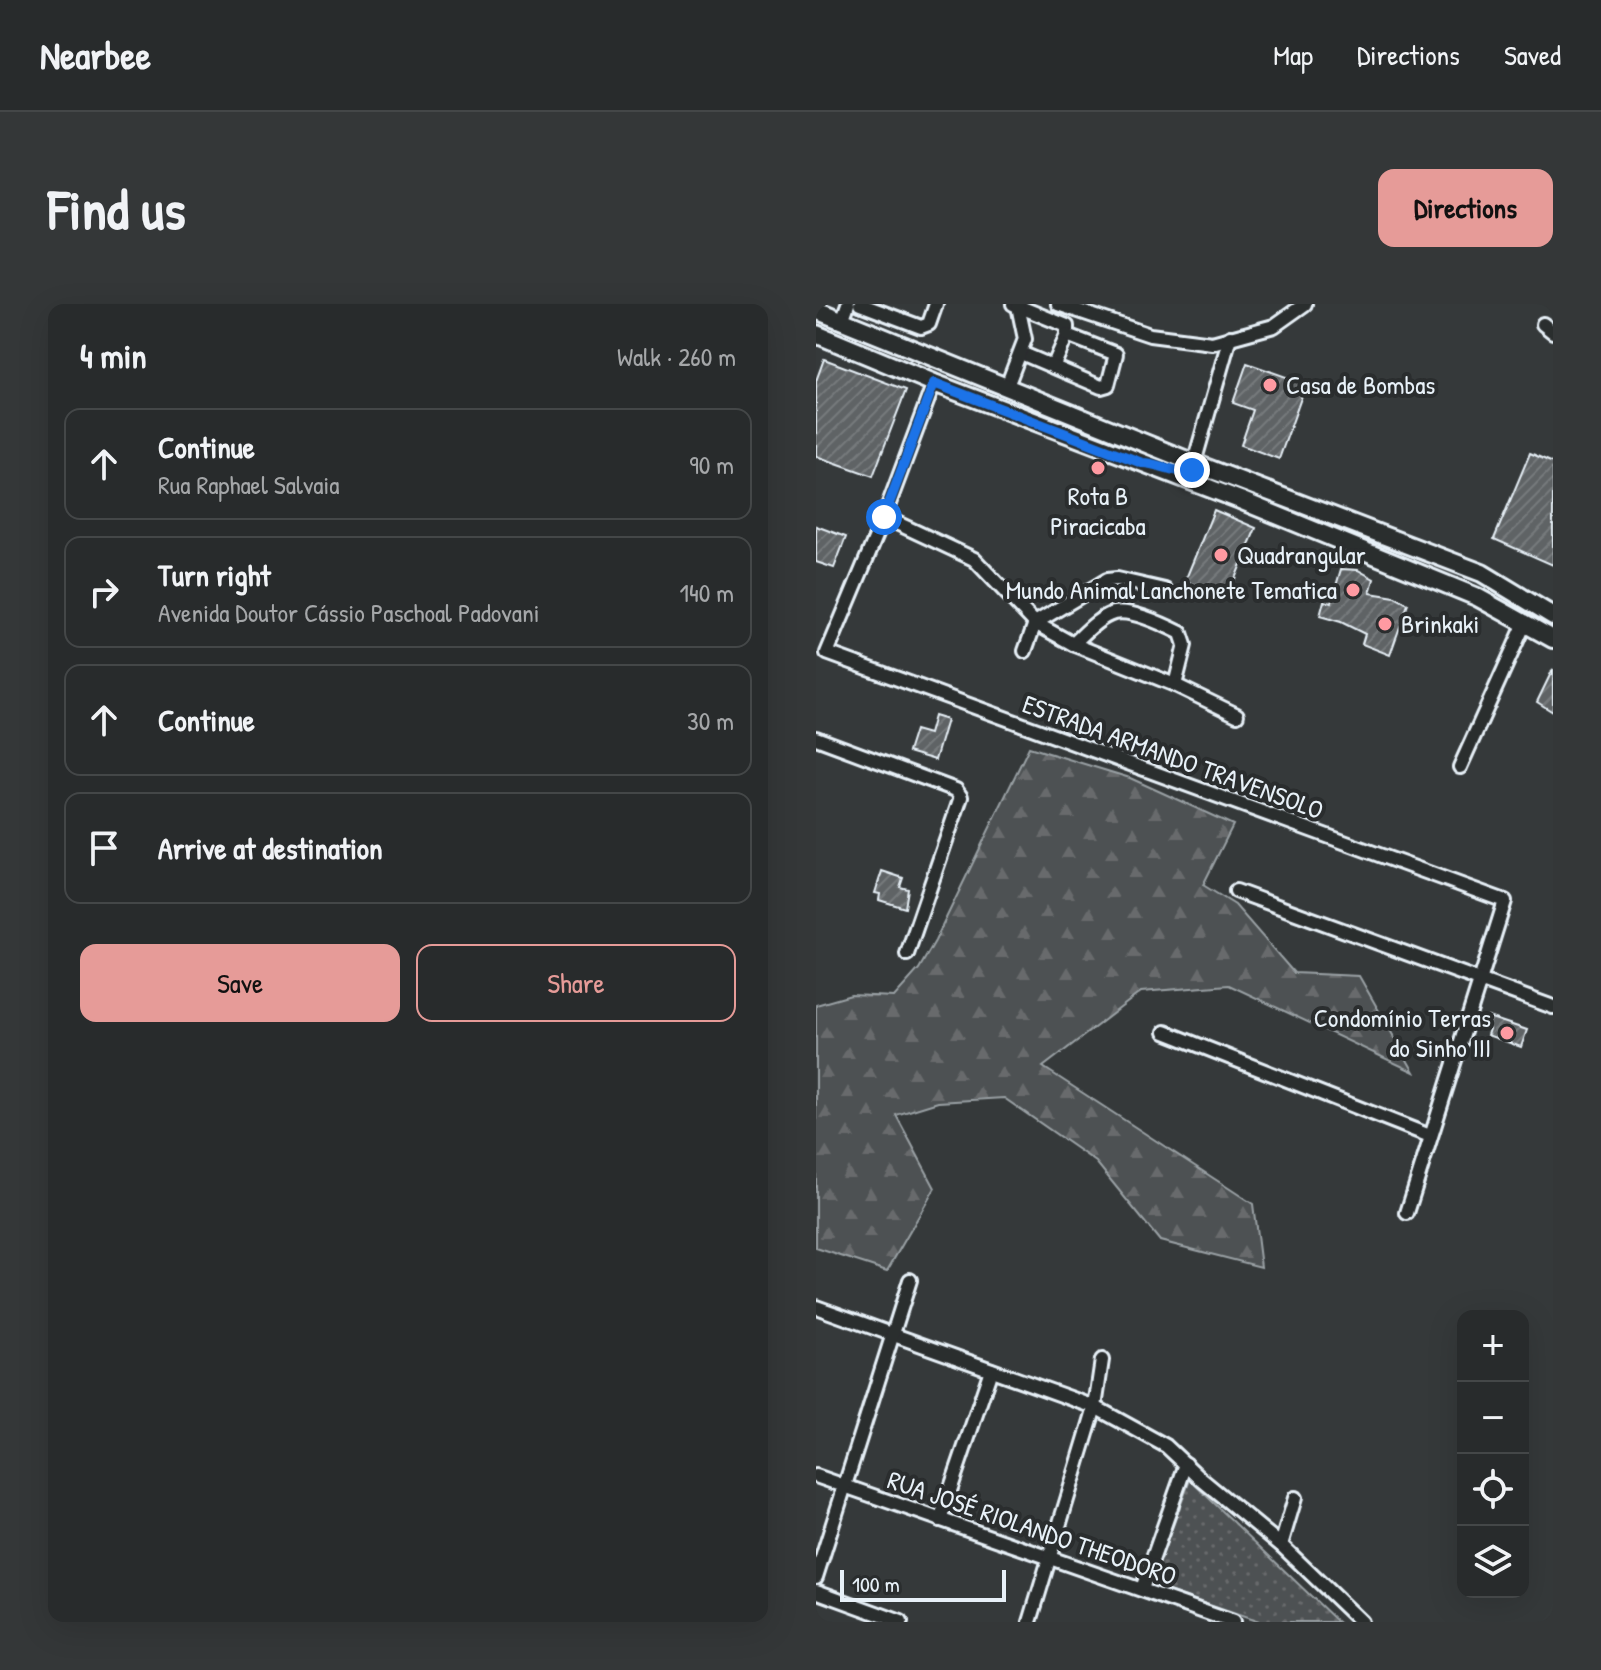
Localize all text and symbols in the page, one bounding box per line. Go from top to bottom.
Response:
text: Nearbee [40,29,151,81]
text: Map [1273,36,1313,74]
text: Directions [1357,36,1460,74]
text: Saved [1504,36,1561,74]
button: Directions [1378,169,1553,247]
text: Find us [48,171,186,246]
text: 4 min [80,333,147,379]
text: Walk · 260 m [617,339,736,374]
place label: Casa de Bombas [1286,367,1435,402]
marker: Casa de Bombas [1261,376,1279,394]
text: Continue [158,427,255,467]
icon: ahead [82,442,126,486]
text: 90 m [689,447,734,482]
route end [1174,452,1210,488]
marker: Rota B Piracicaba [1089,459,1107,477]
text: Rua Raphael Salvaia [158,467,340,502]
place label: Rota B Piracicaba [1050,478,1146,543]
route start [866,499,902,535]
place label: Quadrangular [1237,537,1366,572]
marker: Quadrangular [1212,546,1230,564]
text: Turn right [158,555,271,595]
icon: right [82,570,126,614]
place label: Mundo Animal Lanchonete Tematica [1006,572,1337,607]
text: 140 m [680,575,734,610]
marker: Mundo Animal Lanchonete Tematica [1344,581,1362,599]
text: Avenida Doutor Cássio Paschoal Padovani [158,595,539,630]
place label: Brinkaki [1401,606,1479,641]
marker: Brinkaki [1376,615,1394,633]
street label: ESTRADA ARMANDO TRAVENSOLO [1018,686,1328,827]
icon: ahead [82,698,126,742]
text: Continue [158,700,255,740]
text: 30 m [687,703,734,738]
icon: arrive [82,826,126,870]
text: Arrive at destination [158,828,383,868]
button: Save [80,944,400,1022]
button: Share [416,944,736,1022]
place label: Condomínio Terras do Sinho III [1314,1000,1491,1065]
marker: Condomínio Terras do Sinho III [1498,1024,1516,1042]
map controls [1457,1310,1529,1598]
button: + [1457,1310,1529,1382]
button: − [1457,1382,1529,1454]
button: locate [1457,1454,1529,1526]
street label: RUA JOSÉ RIOLANDO THEODORO [883,1462,1181,1593]
button: layers [1457,1526,1529,1598]
scale bar [840,1566,1006,1602]
text: 100 m [852,1569,900,1599]

